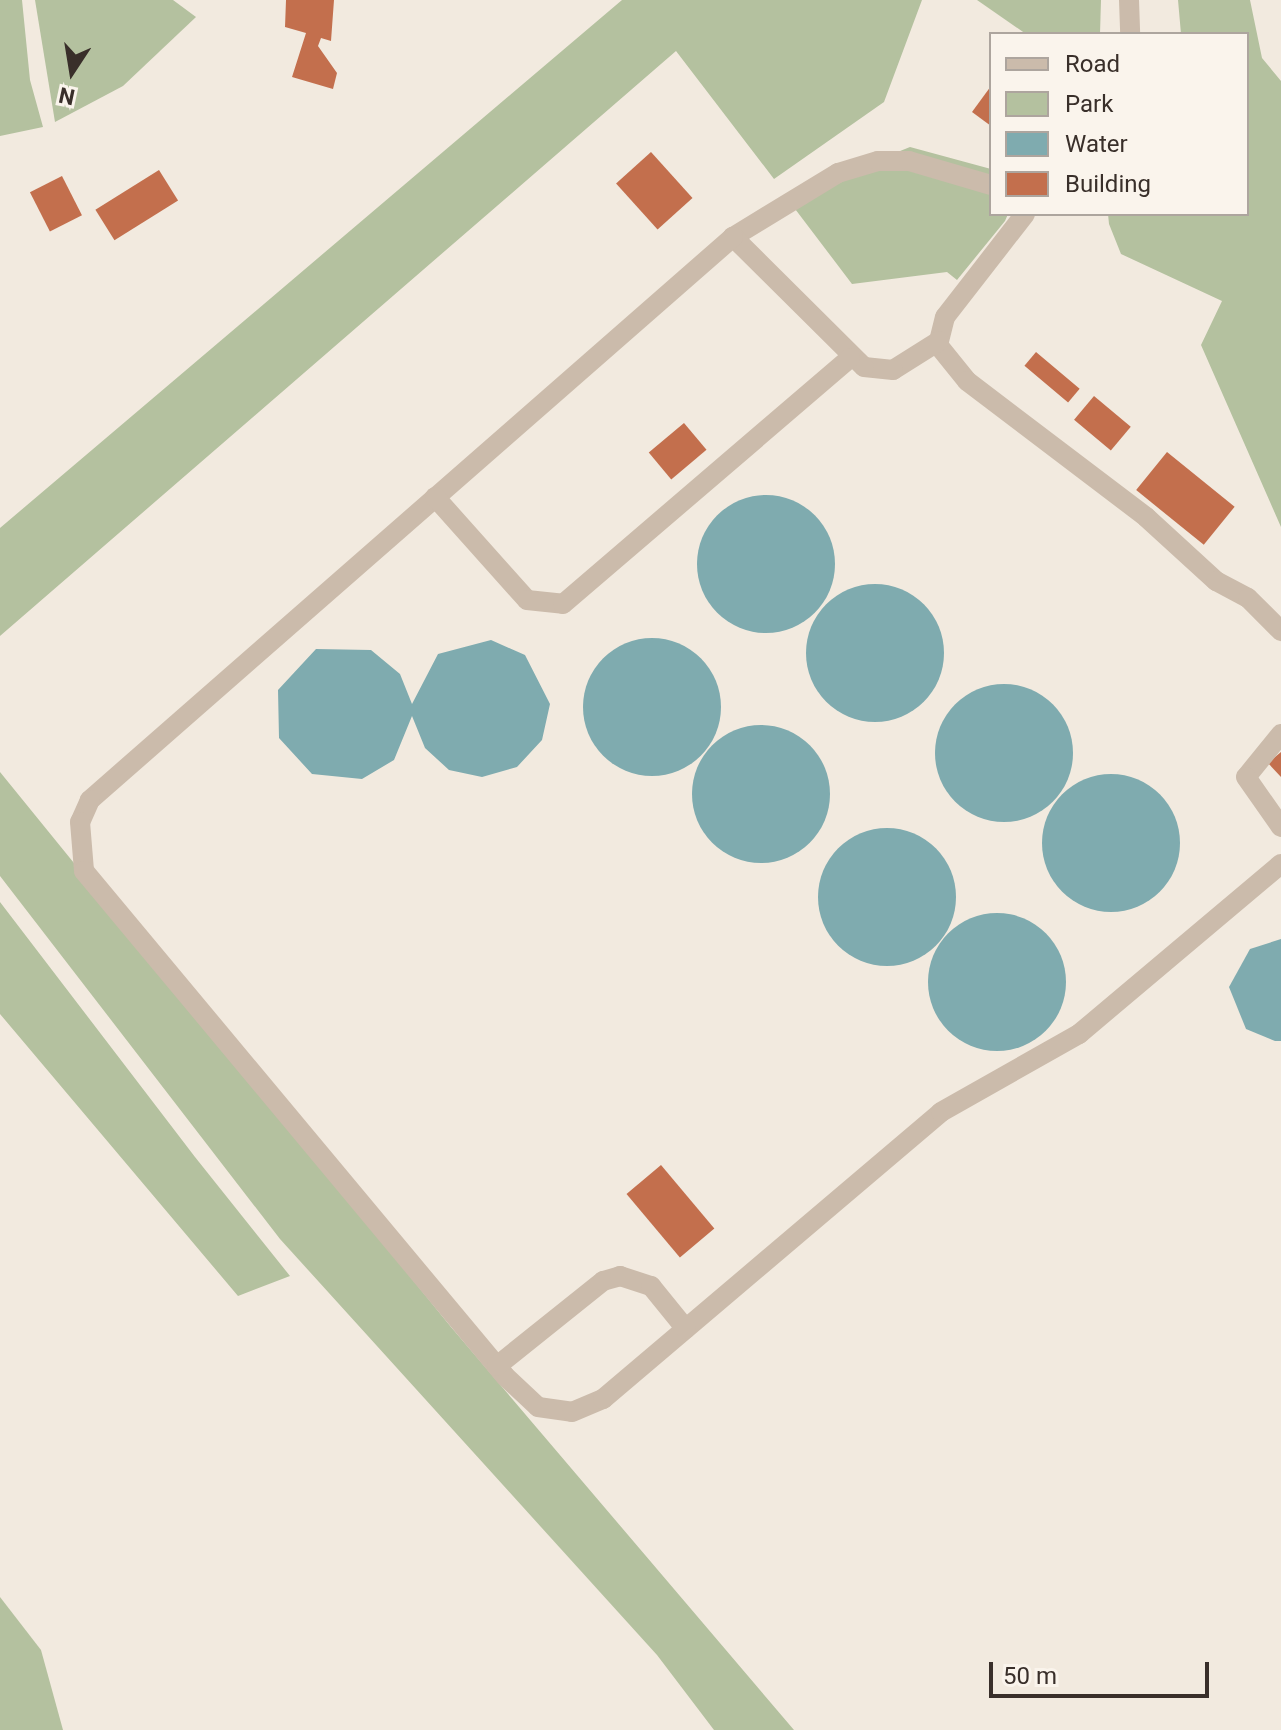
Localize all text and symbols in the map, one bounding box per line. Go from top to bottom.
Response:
north arrow [32,32,112,112]
legend [989,32,1249,216]
text: Road [1065,50,1120,78]
text: N [57,82,77,110]
text: Park [1065,90,1113,118]
text: Water [1065,130,1128,158]
text: Building [1065,170,1151,198]
scale bar [993,1646,1213,1696]
text: 50 m [1003,1662,1057,1690]

